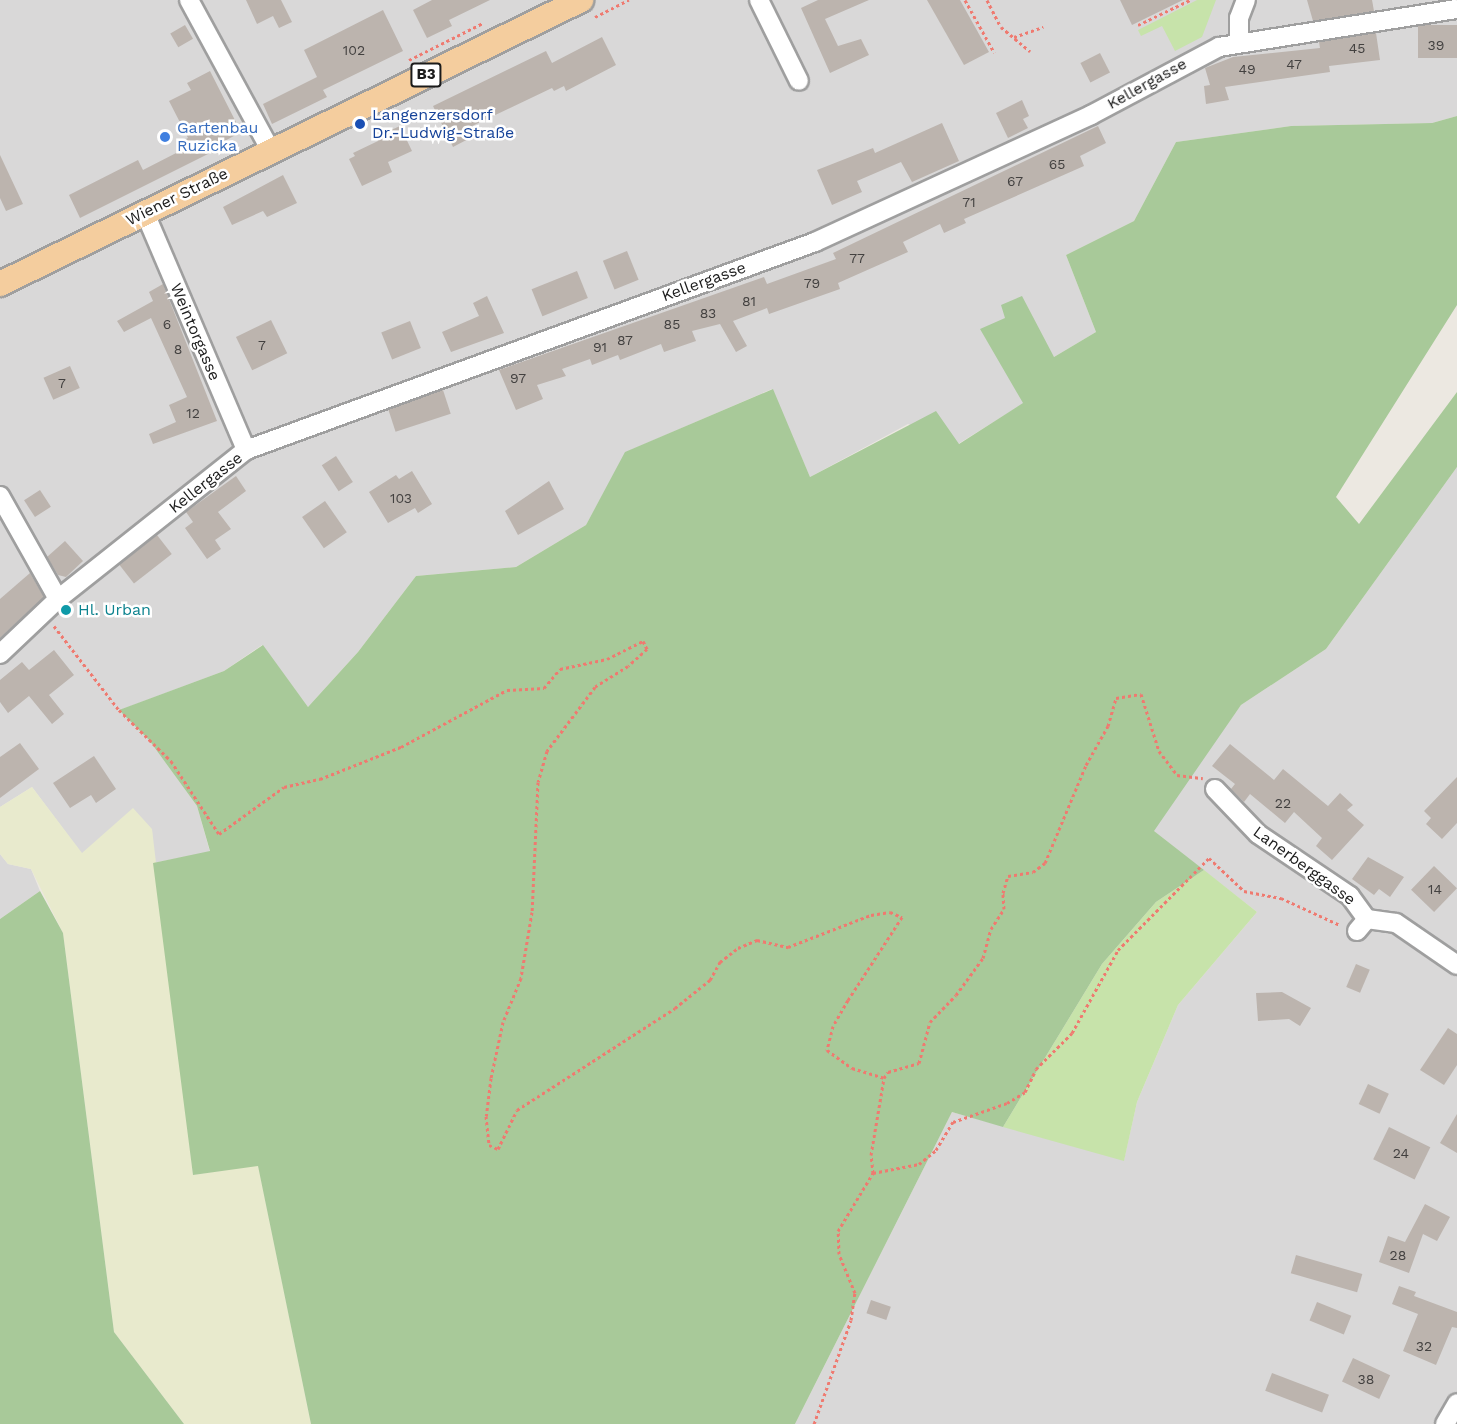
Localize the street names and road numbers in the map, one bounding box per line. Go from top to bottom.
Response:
street label: Kellergasse [1104,54,1190,114]
road number: B3 [410,63,442,87]
street label: Wiener Straße [123,164,231,230]
street label: Kellergasse [659,258,749,306]
street label: Weintorgasse [166,280,224,384]
street label: Kellergasse [165,448,247,518]
street label: Lanerberggasse [1249,822,1359,910]

